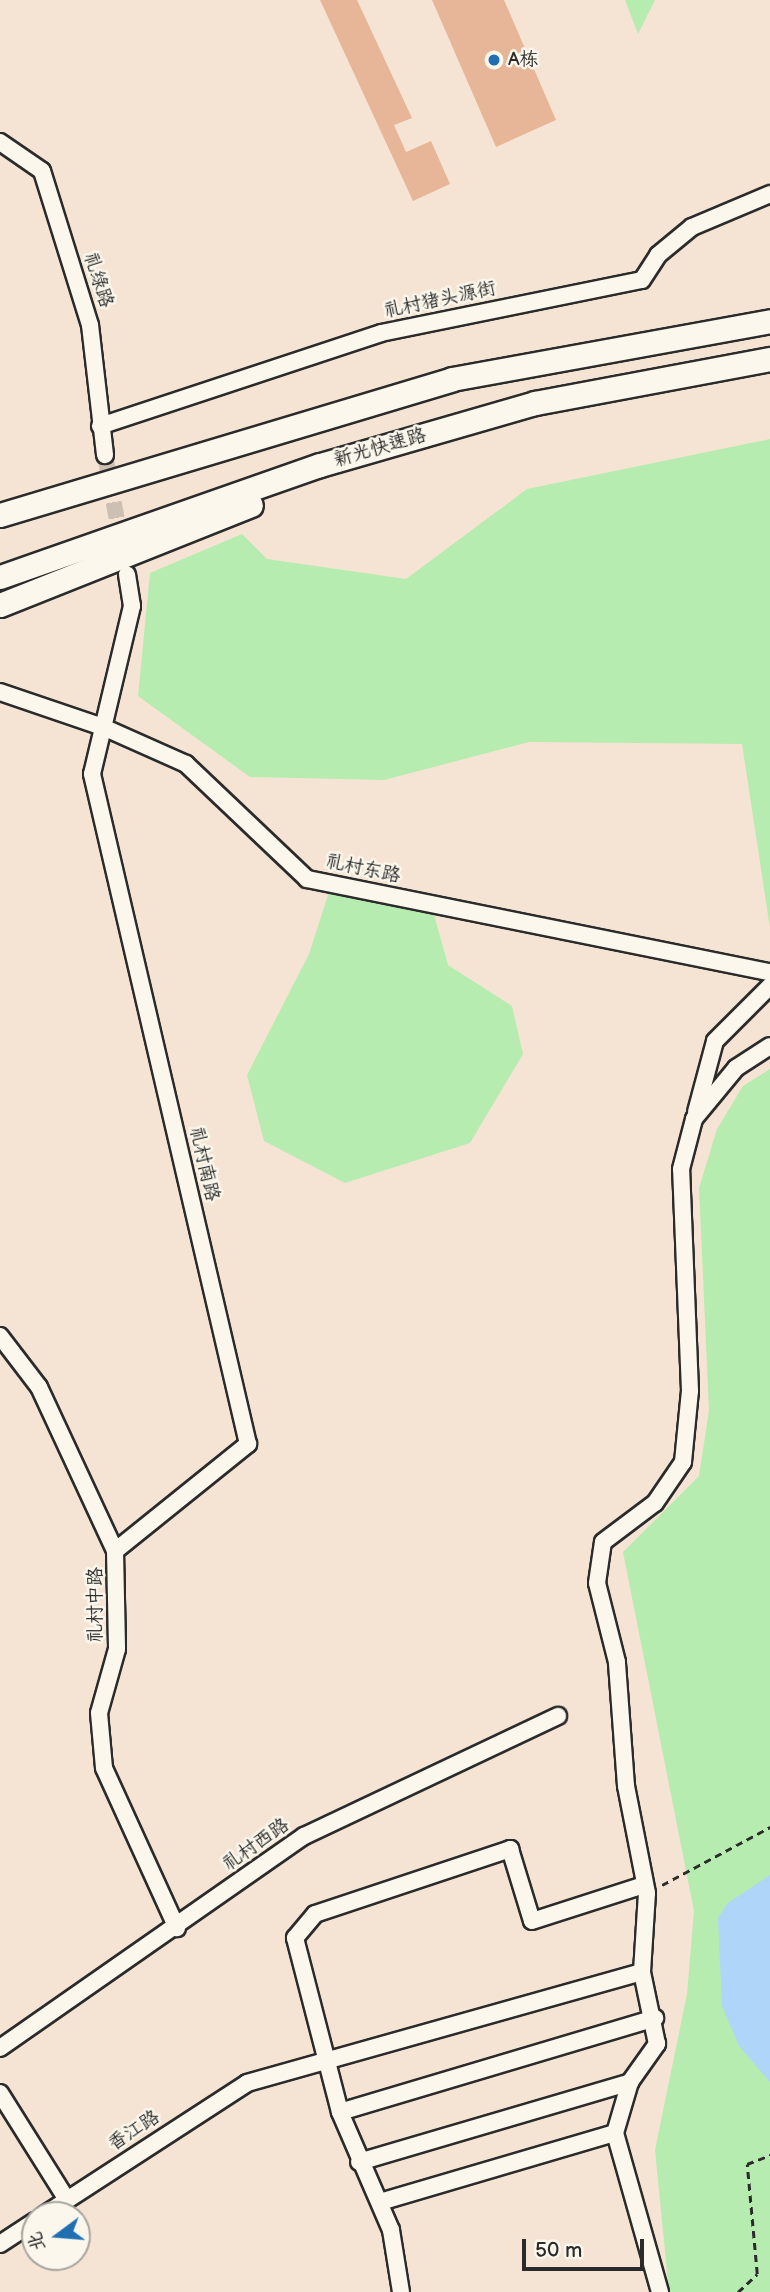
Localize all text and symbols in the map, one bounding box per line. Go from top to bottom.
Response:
place label: A栋 [508,49,539,71]
marker: A栋 [486,52,502,68]
street label: 礼绿路 [78,249,118,311]
street label: 礼村猪头源街 [382,277,498,323]
street label: 新光快速路 [331,424,429,472]
street label: 礼村东路 [323,850,403,888]
street label: 礼村南路 [184,1124,224,1204]
street label: 礼村中路 [85,1567,107,1643]
street label: 礼村西路 [218,1814,294,1876]
street label: 香江路 [104,2106,164,2156]
north arrow [21,2201,91,2271]
scale bar [525,2226,648,2270]
text: 北 [24,2229,51,2254]
text: 50 m [535,2238,582,2263]

